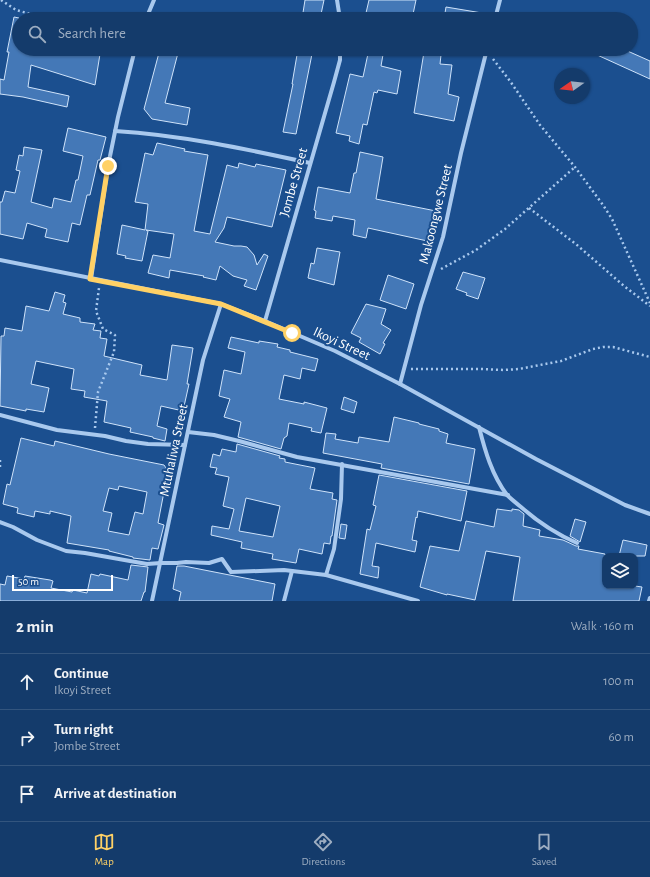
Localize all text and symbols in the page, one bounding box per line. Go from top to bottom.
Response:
search box [12,12,638,56]
icon: search [26,23,48,45]
text: Search here [58,26,126,41]
north arrow [554,68,590,104]
street label: Jombe Street [277,146,311,218]
route end [99,157,117,175]
street label: Makoongwe Street [417,162,455,265]
route start [283,324,301,342]
street label: Ikoyi Street [311,325,373,363]
street label: Mtuhaliwa Street [157,402,191,498]
map controls [602,553,638,589]
button: layers [602,553,638,589]
scale bar [12,573,113,592]
text: 50 m [18,576,39,587]
text: 2 min [16,618,54,635]
text: Walk · 160 m [571,620,634,633]
text: Continue [54,666,109,681]
icon: ahead [16,671,38,693]
text: 100 m [603,675,634,688]
text: Ikoyi Street [54,684,111,697]
text: Turn right [54,722,113,737]
icon: right [16,727,38,749]
text: 60 m [608,731,634,744]
text: Jombe Street [54,740,120,753]
icon: arrive [16,783,38,805]
text: Arrive at destination [54,786,177,801]
tab: Map [93,831,115,868]
tab: Directions [301,831,345,868]
tab: Saved [532,831,557,868]

